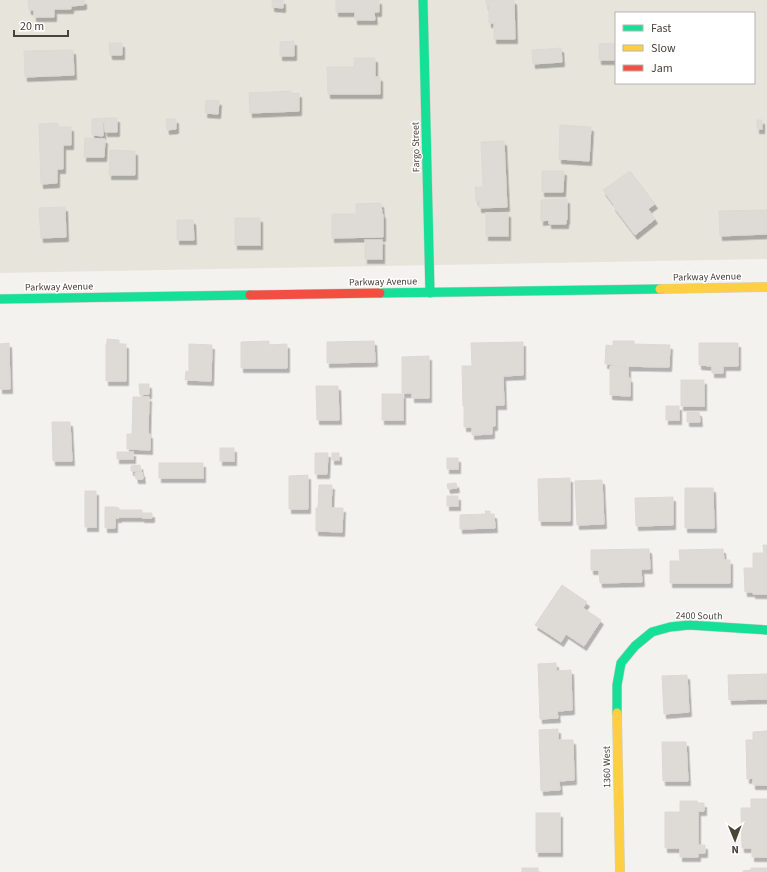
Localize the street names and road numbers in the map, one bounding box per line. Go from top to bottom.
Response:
street label: Fargo Street [409,121,423,172]
street label: Parkway Avenue [673,269,741,285]
street label: Parkway Avenue [349,274,417,290]
street label: Parkway Avenue [25,279,93,295]
street label: 2400 South [675,609,723,623]
street label: 1360 West [600,745,614,788]

